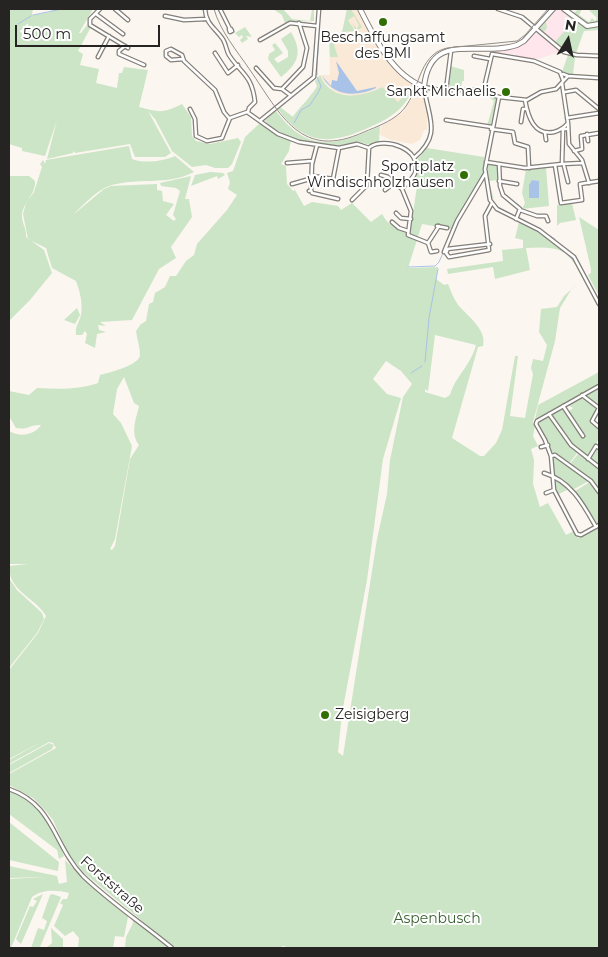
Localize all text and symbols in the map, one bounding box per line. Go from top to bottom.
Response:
scale bar [18,15,162,47]
north arrow [543,15,593,65]
text: N [563,15,578,35]
marker: Beschaffungsamt des BMI [377,16,389,28]
text: 500 m [23,24,71,43]
place label: Beschaffungsamt des BMI [321,30,445,62]
place label: Sankt Michaelis [386,84,496,100]
marker: Sankt Michaelis [500,86,512,98]
place label: Sportplatz Windischholzhausen [307,159,454,192]
marker: Sportplatz Windischholzhausen [458,169,470,181]
place label: Zeisigberg [335,707,409,723]
marker: Zeisigberg [319,709,331,721]
street label: Forststraße [77,853,147,917]
park label: Aspenbusch [393,911,481,927]

